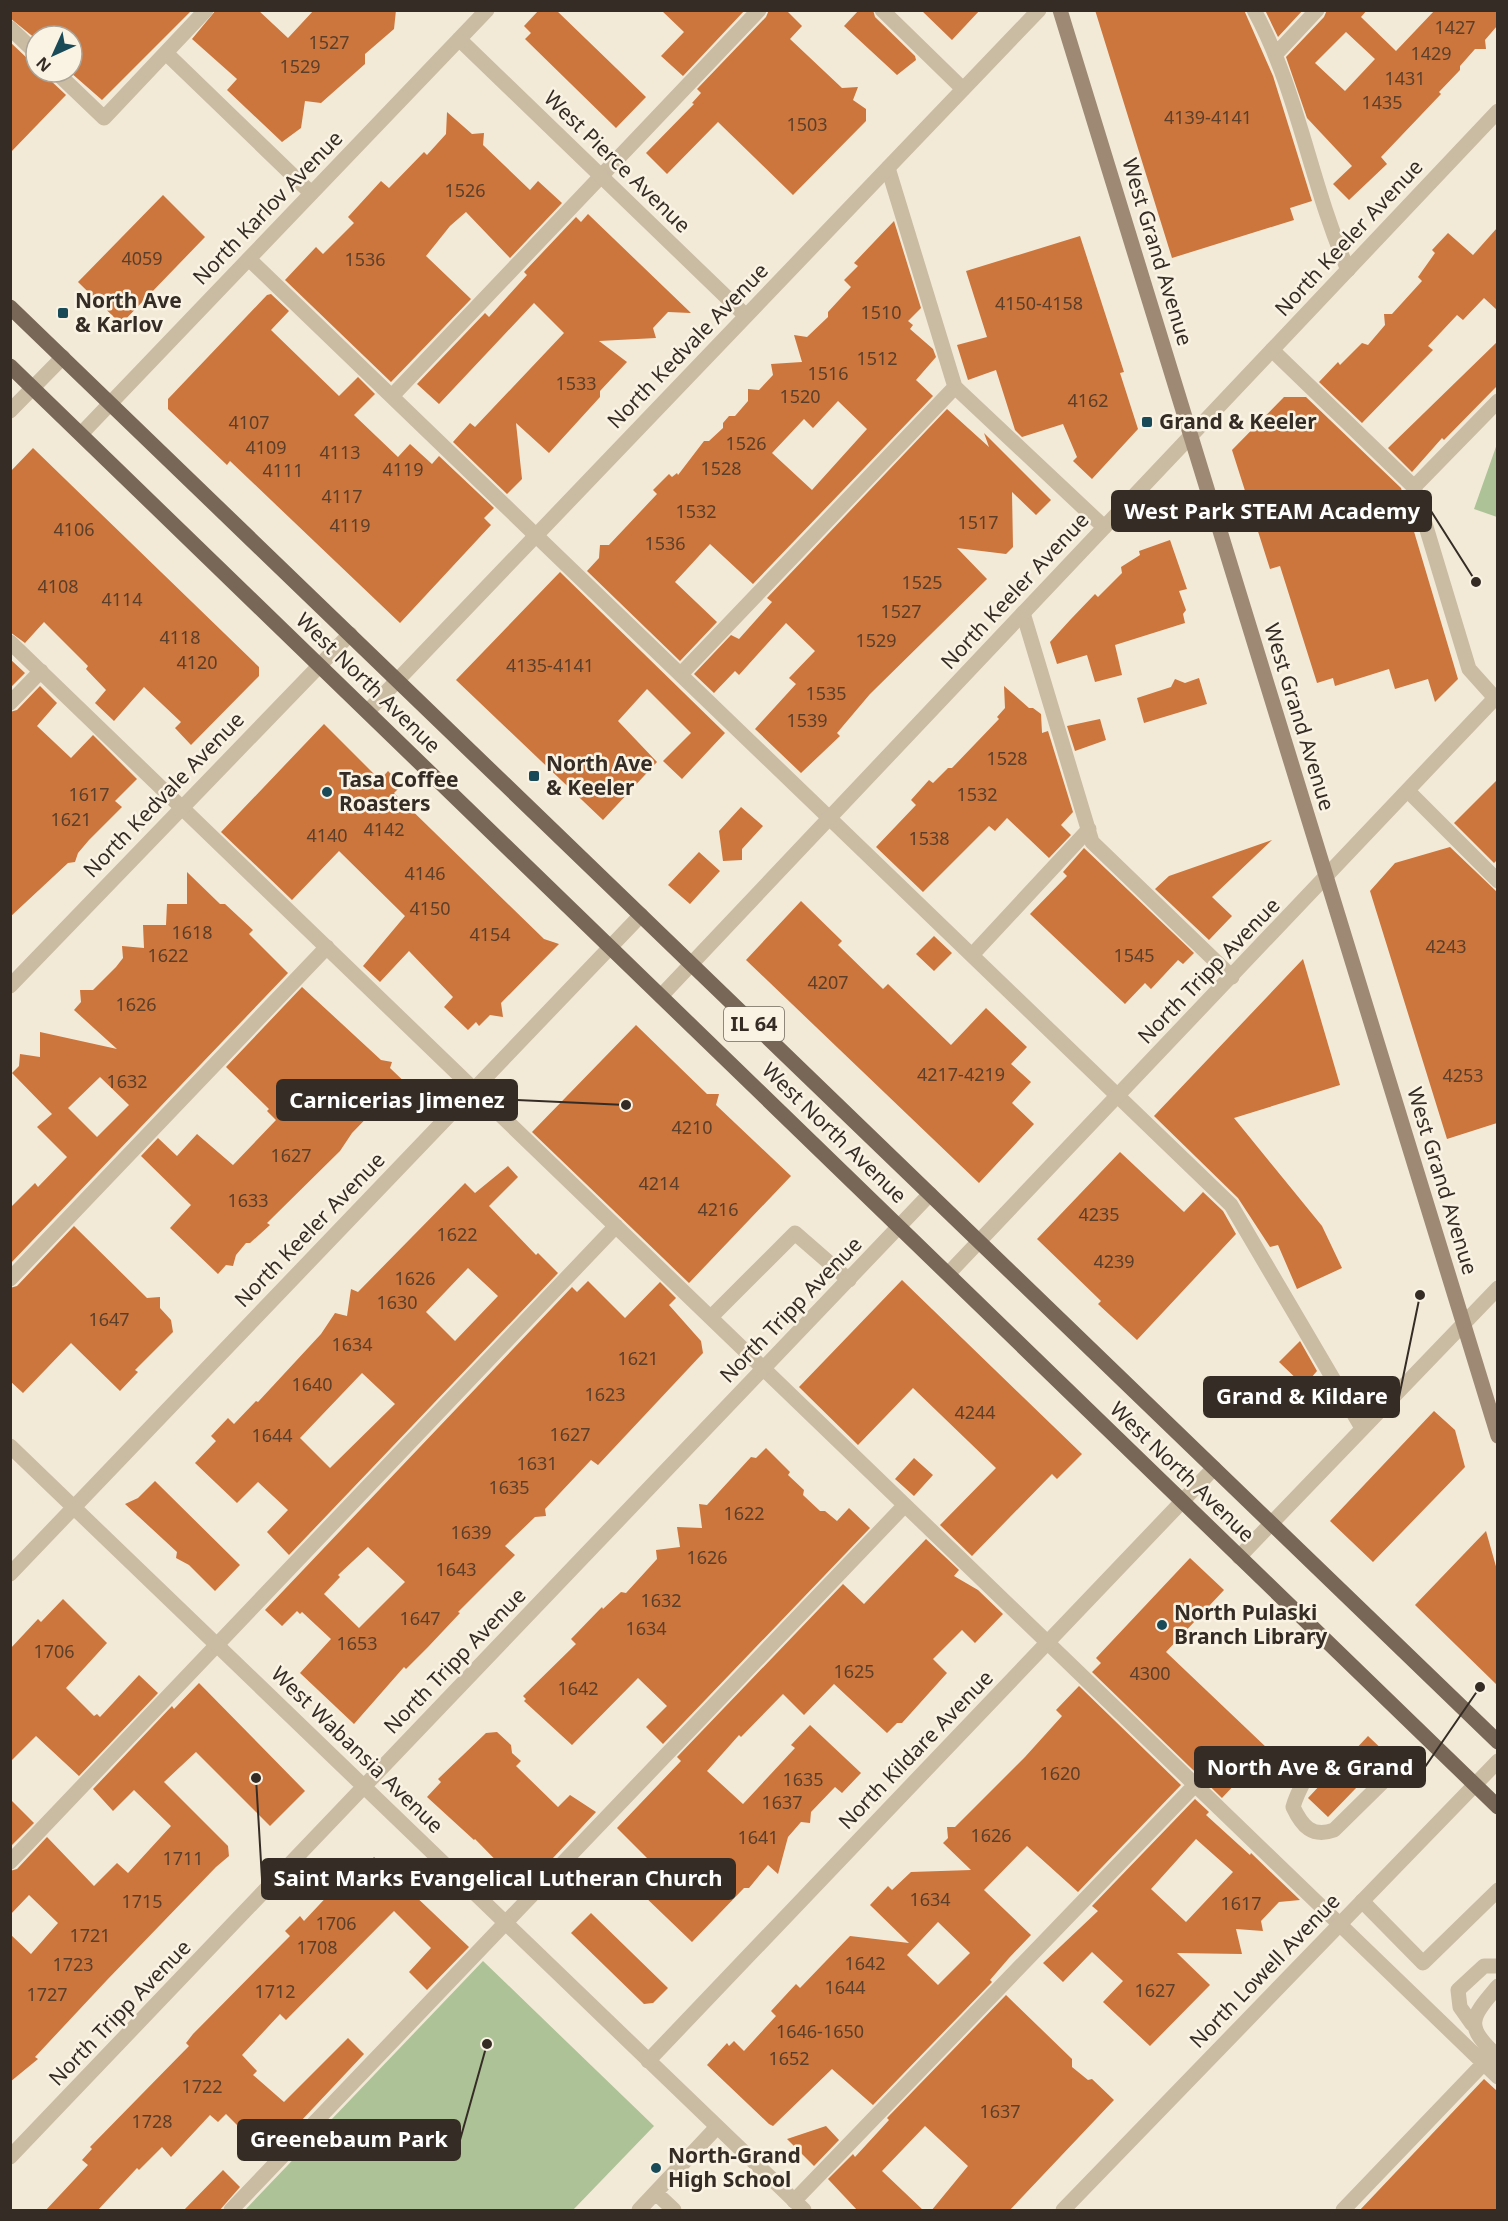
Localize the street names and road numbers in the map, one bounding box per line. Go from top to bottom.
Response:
street label: West Pierce Avenue [538,84,697,239]
street label: North Karlov Avenue [186,124,348,291]
street label: North Keeler Avenue [1268,153,1428,322]
street label: West Grand Avenue [1116,155,1200,349]
street label: North Kedvale Avenue [601,256,774,434]
street label: North Keeler Avenue [934,506,1094,675]
street label: West North Avenue [290,606,447,759]
street label: West Grand Avenue [1258,620,1342,814]
street label: North Kedvale Avenue [77,705,250,883]
street label: North Tripp Avenue [1131,891,1285,1049]
road number: IL 64 [724,1007,784,1041]
street label: West North Avenue [756,1056,913,1209]
street label: West Grand Avenue [1401,1084,1485,1278]
street label: North Keeler Avenue [228,1146,391,1313]
street label: North Tripp Avenue [713,1230,867,1388]
street label: West North Avenue [1104,1395,1261,1548]
street label: North Tripp Avenue [377,1581,531,1739]
street label: West Wabansia Avenue [266,1660,450,1839]
street label: North Kildare Avenue [832,1664,999,1835]
street label: North Lowell Avenue [1183,1887,1346,2054]
street label: North Tripp Avenue [42,1933,196,2091]

